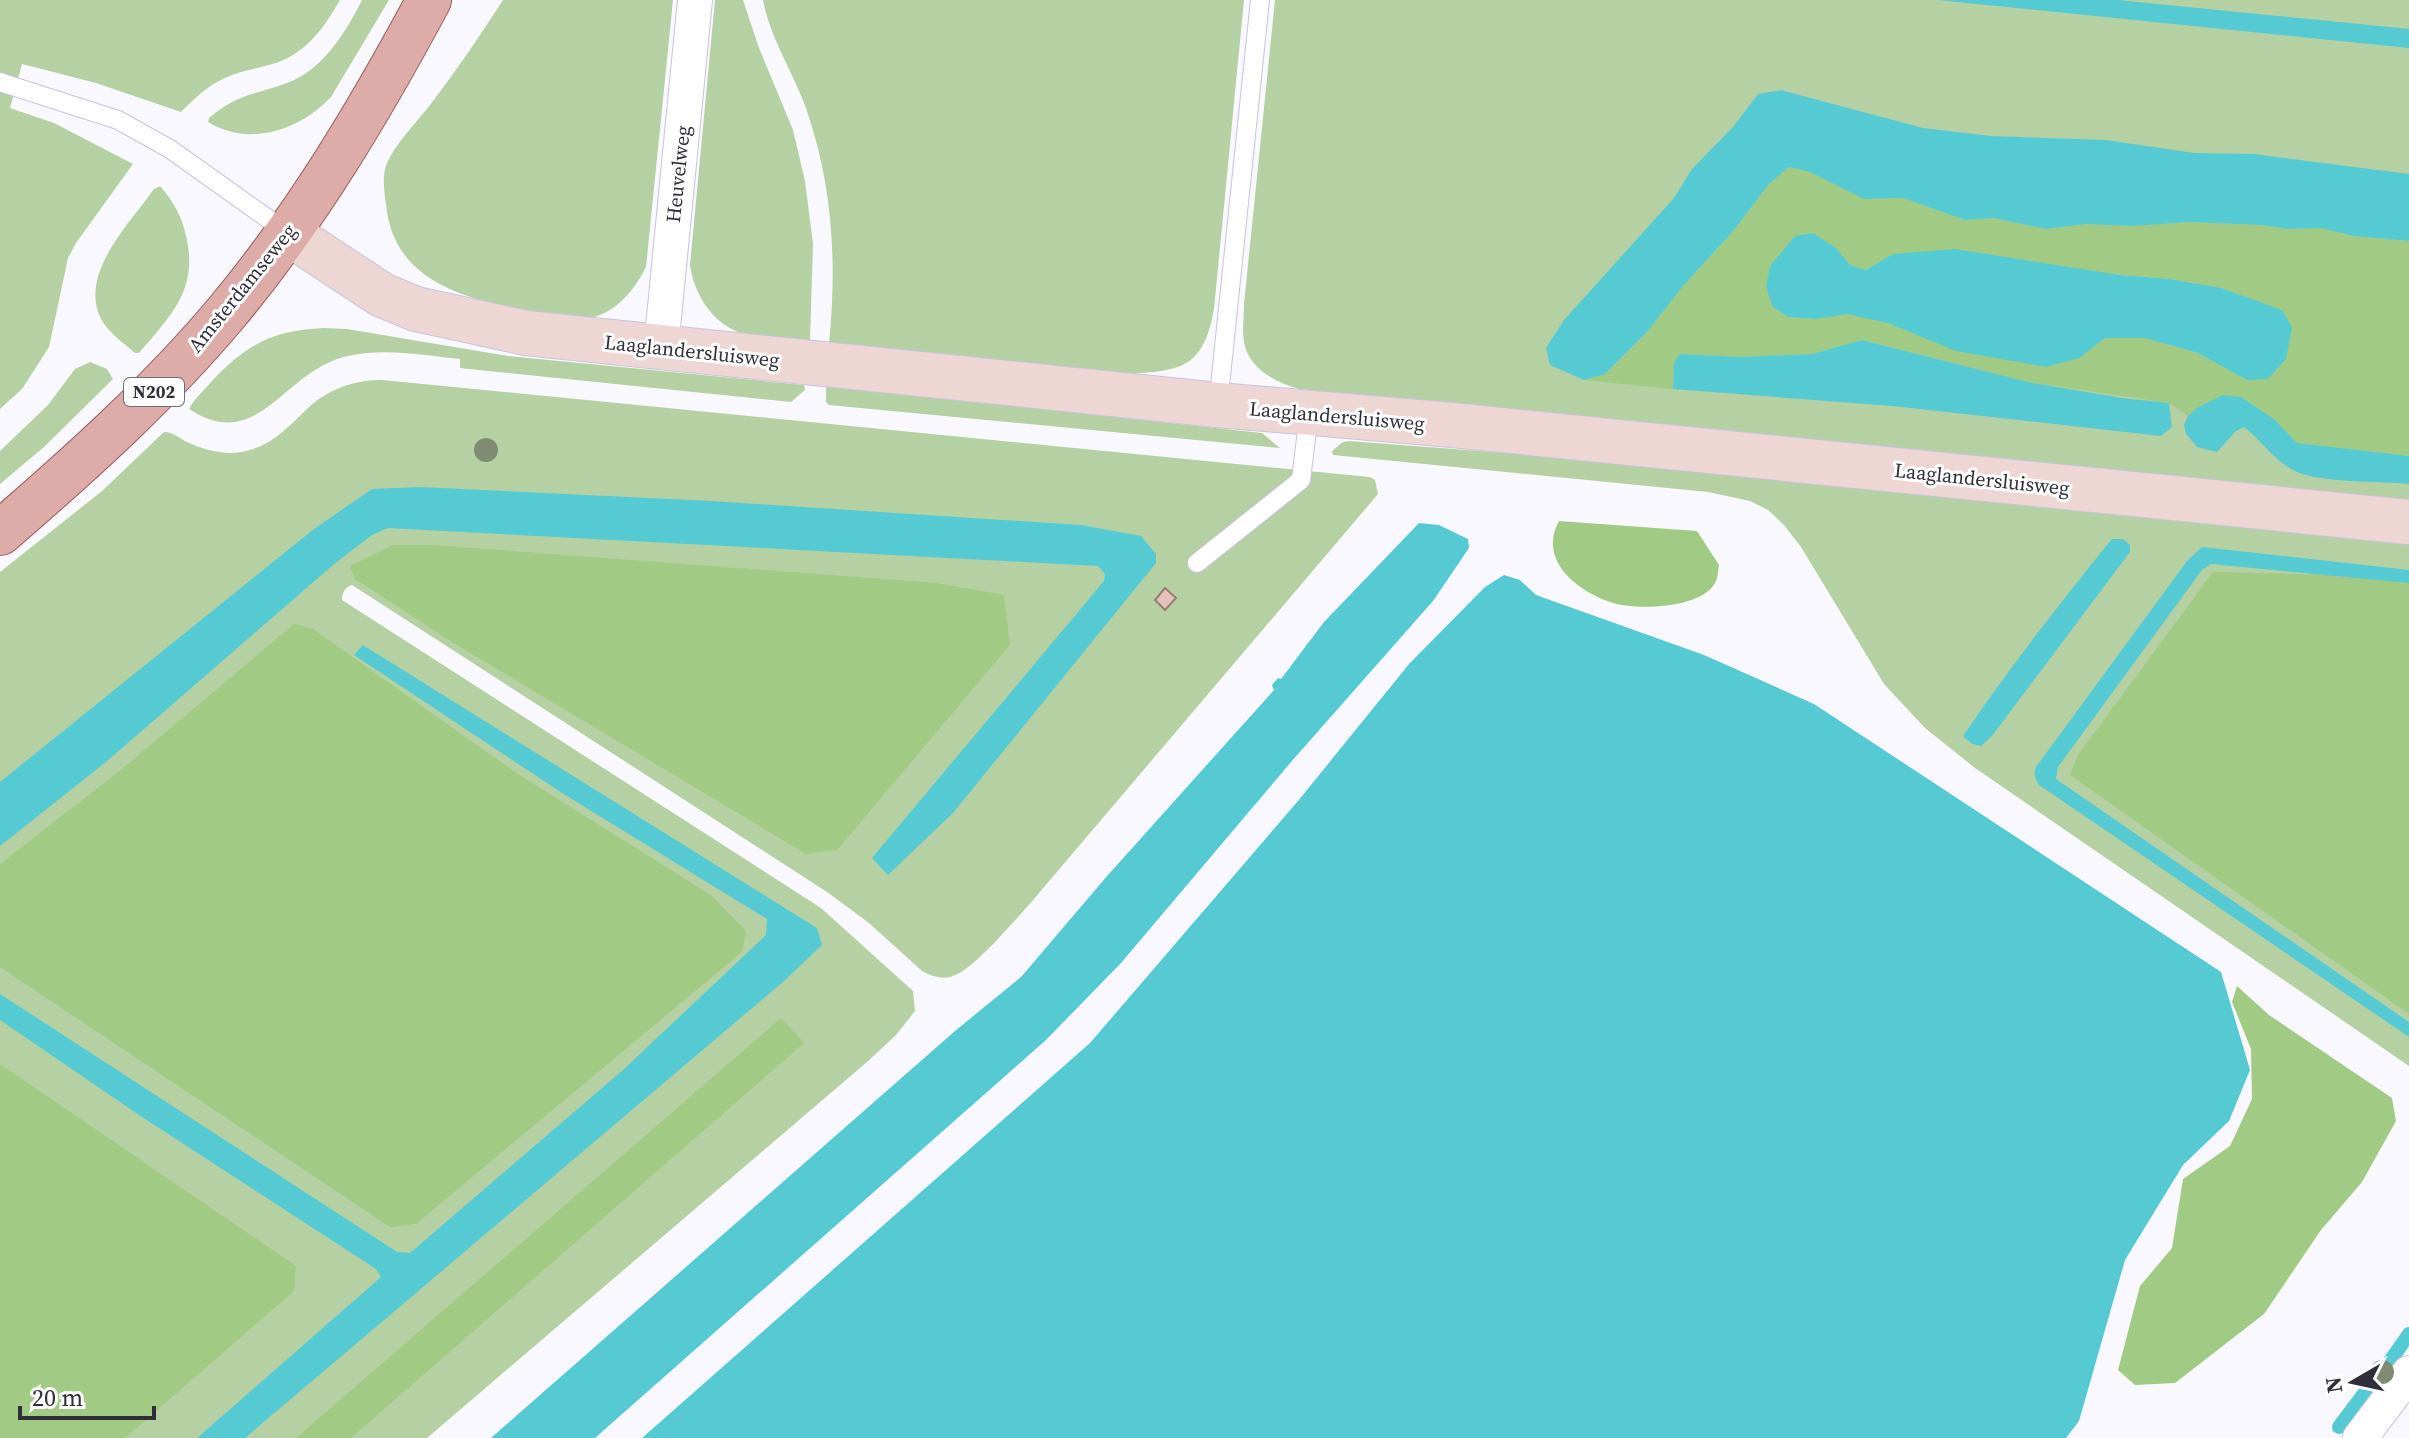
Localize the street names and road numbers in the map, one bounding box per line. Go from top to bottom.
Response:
street label: Heuvelweg [659,124,697,224]
street label: Amsterdamseweg [181,218,303,358]
street label: Laaglandersluisweg [603,328,781,374]
road number: N202 [124,378,184,406]
street label: Laaglandersluisweg [1248,394,1426,438]
street label: Laaglandersluisweg [1893,456,2071,502]

